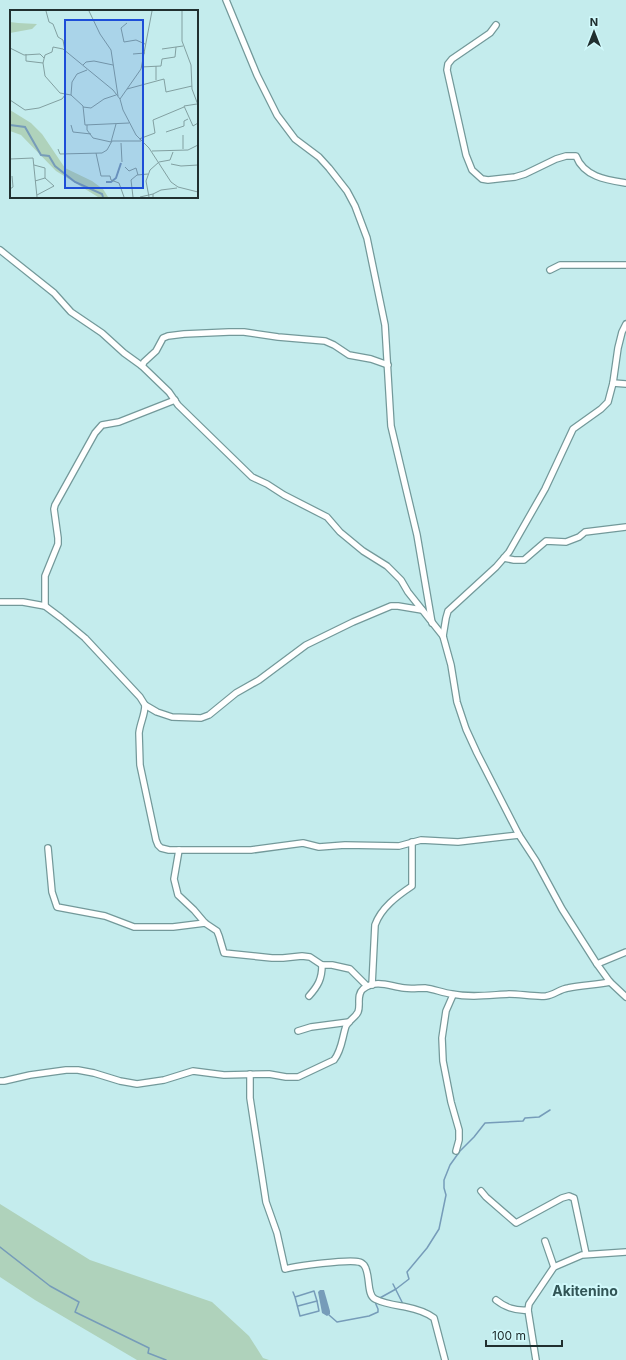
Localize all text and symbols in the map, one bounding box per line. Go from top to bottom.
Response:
inset map [10,10,198,198]
north arrow [574,12,614,52]
text: N [590,15,598,29]
district label: Akitenino [552,1282,618,1299]
scale bar [486,1322,562,1348]
text: 100 m [492,1328,526,1343]

